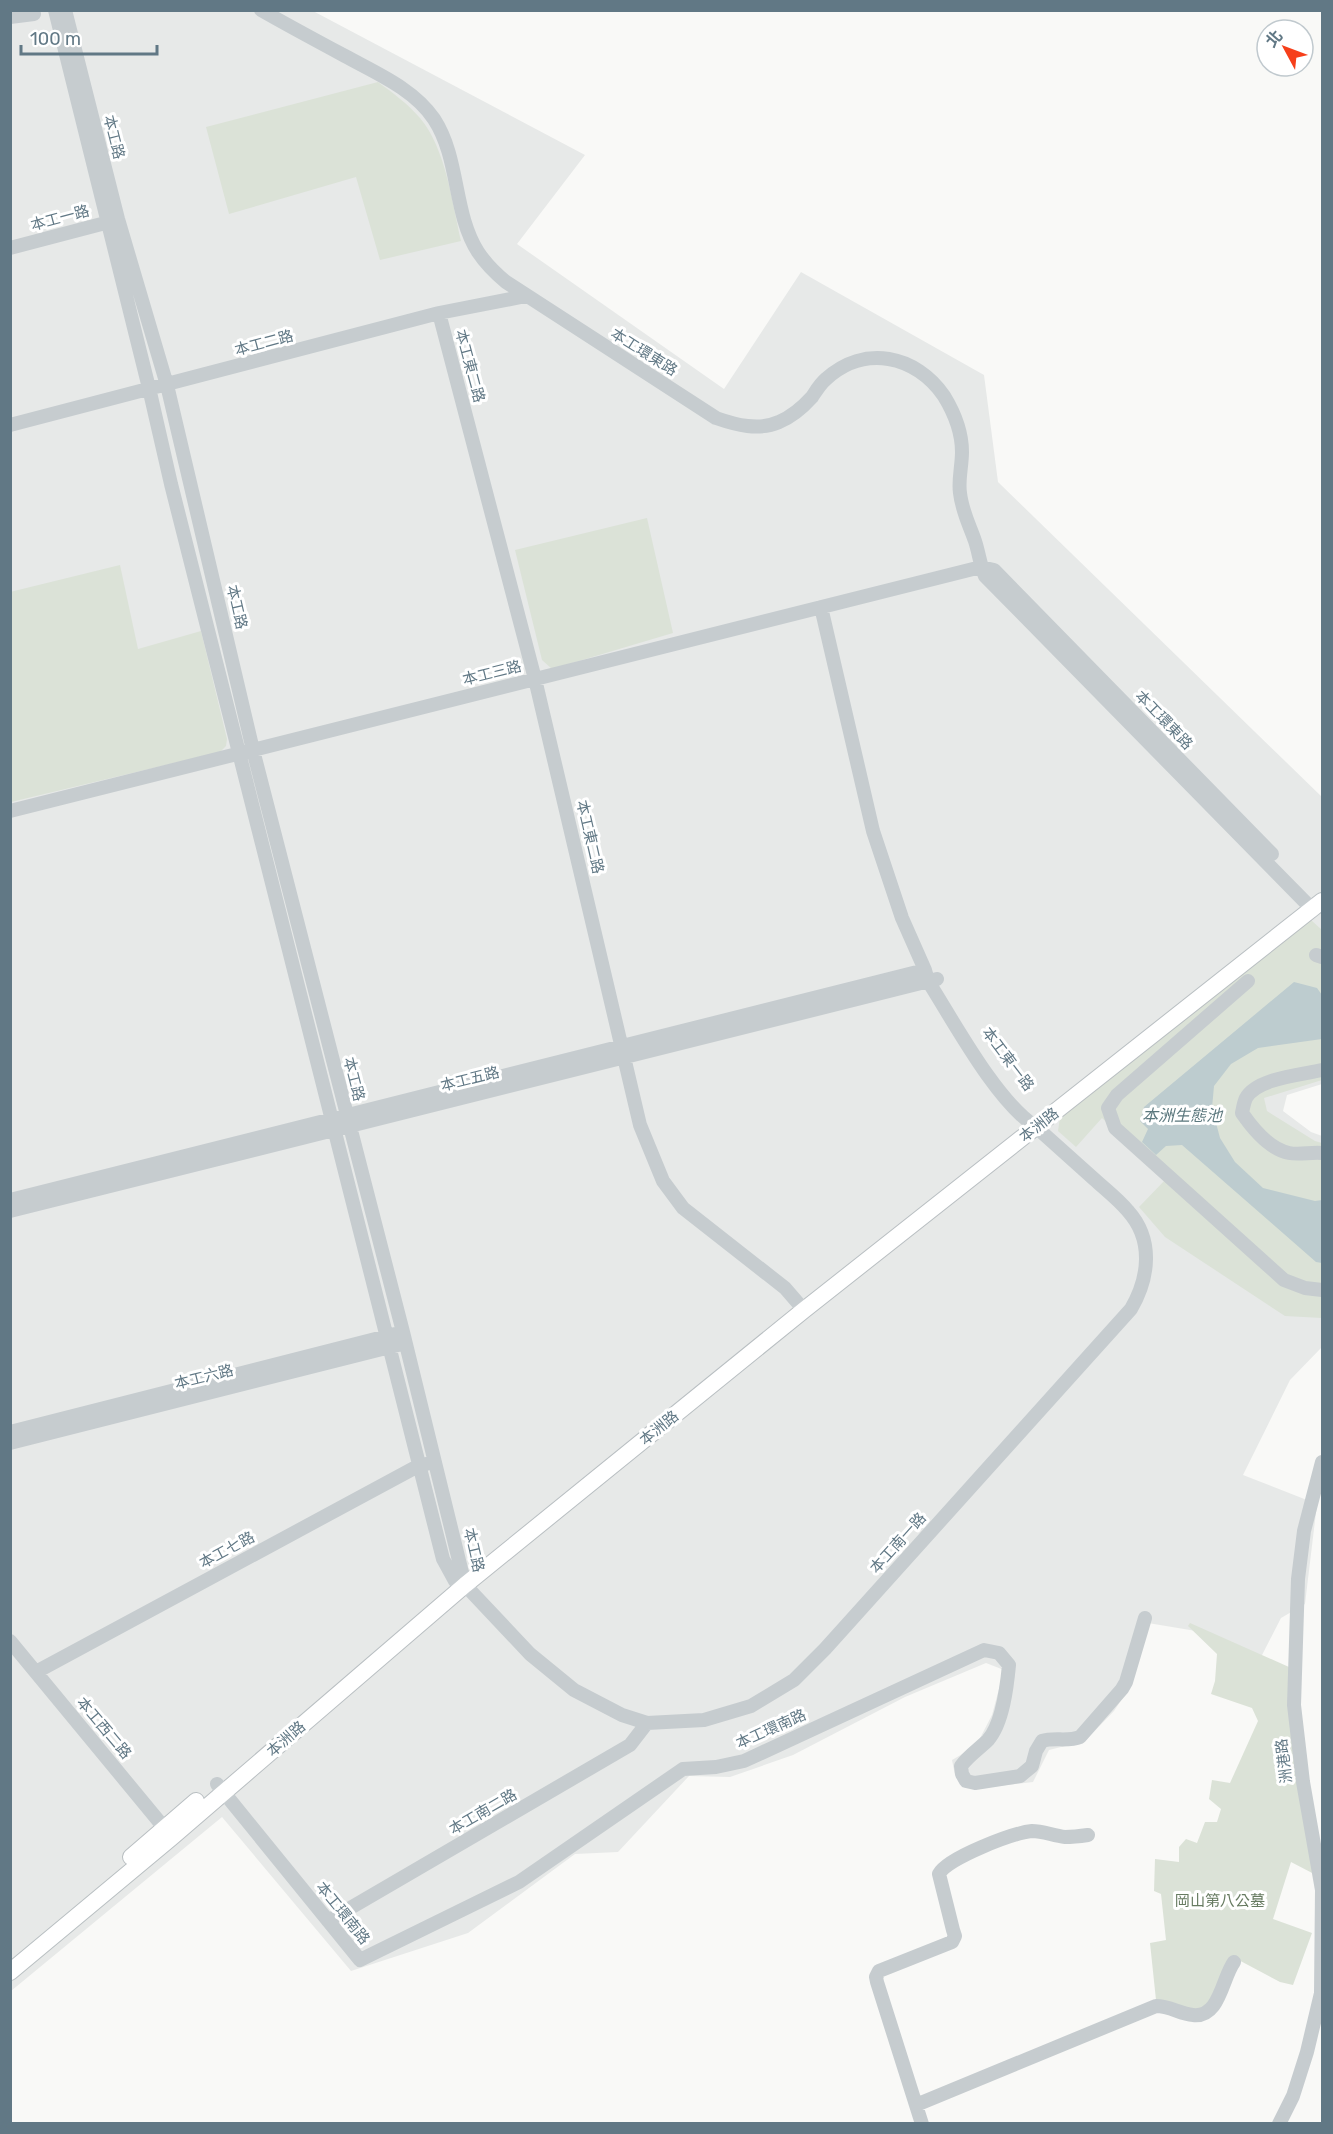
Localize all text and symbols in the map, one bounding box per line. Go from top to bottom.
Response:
scale bar [21,18,158,56]
north arrow [1255,18,1315,78]
text: 北 [1262,26,1286,51]
text: 100 m [30,28,81,50]
street label: 本工路 [100,113,128,161]
street label: 本工一路 [29,202,91,234]
street label: 本工環東路 [607,324,681,380]
street label: 本工二路 [233,327,295,359]
street label: 本工東二路 [452,327,488,405]
street label: 本工路 [223,583,251,631]
street label: 本工三路 [461,657,523,689]
street label: 本工環東路 [1131,687,1197,753]
street label: 本工東二路 [573,798,607,876]
street label: 本工東一路 [978,1024,1038,1094]
street label: 本工路 [340,1055,368,1103]
street label: 本工五路 [439,1063,501,1095]
street label: 本洲路 [1016,1104,1062,1146]
water label: 本洲生態池 [1142,1106,1224,1125]
street label: 本工六路 [173,1361,235,1393]
street label: 本洲路 [636,1407,682,1449]
street label: 本工南一路 [866,1509,930,1577]
street label: 本工路 [460,1526,488,1574]
street label: 本工七路 [196,1528,258,1572]
street label: 本工西二路 [73,1693,135,1763]
street label: 本工環南路 [733,1706,809,1752]
street label: 本洲路 [263,1717,309,1761]
street label: 洲港路 [1272,1738,1296,1784]
street label: 本工南二路 [446,1785,520,1839]
street label: 本工環南路 [312,1878,374,1948]
park label: 岡山第八公墓 [1175,1892,1265,1910]

